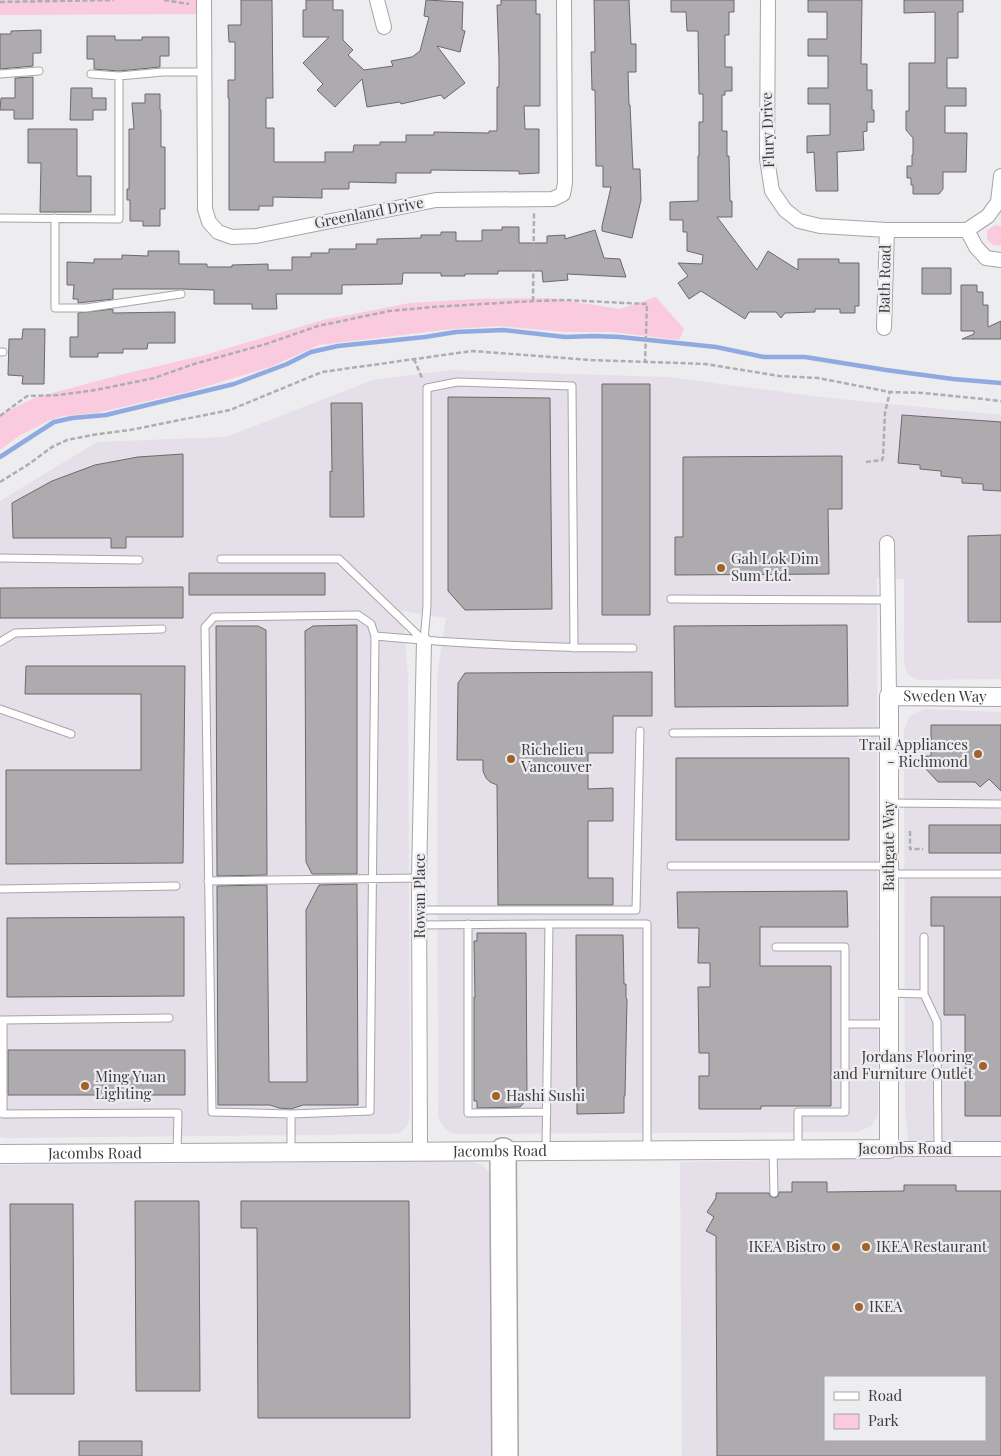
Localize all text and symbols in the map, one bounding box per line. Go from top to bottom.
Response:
street label: Flury Drive [756,92,778,168]
street label: Greenland Drive [312,192,425,232]
street label: Bath Road [873,244,895,314]
place label: Gah Lok Dim Sum Ltd. [731,548,819,585]
marker: Gah Lok Dim Sum Ltd. [715,562,727,574]
street label: Sweden Way [903,685,987,706]
place label: Trail Appliances - Richmond [859,734,968,771]
place label: Richelieu Vancouver [520,739,592,776]
marker: Trail Appliances - Richmond [972,748,984,760]
marker: Richelieu Vancouver [505,753,517,765]
street label: Bathgate Way [878,801,898,891]
street label: Rowan Place [409,854,429,938]
place label: Jordans Flooring and Furniture Outlet [833,1046,974,1083]
marker: Jordans Flooring and Furniture Outlet [977,1060,989,1072]
place label: Ming Yuan Lighting [95,1066,166,1103]
marker: Ming Yuan Lighting [79,1080,91,1092]
place label: Hashi Sushi [506,1085,586,1105]
marker: Hashi Sushi [490,1090,502,1102]
street label: Jacombs Road [857,1138,952,1158]
street label: Jacombs Road [452,1140,547,1160]
street label: Jacombs Road [47,1142,142,1163]
place label: IKEA Bistro [748,1236,826,1256]
place label: IKEA Restaurant [876,1236,988,1256]
marker: IKEA Bistro [830,1241,842,1253]
marker: IKEA Restaurant [860,1241,872,1253]
place label: IKEA [869,1296,903,1316]
marker: IKEA [853,1301,865,1313]
legend [824,1376,986,1441]
text: Road [868,1385,902,1405]
text: Park [868,1410,900,1430]

